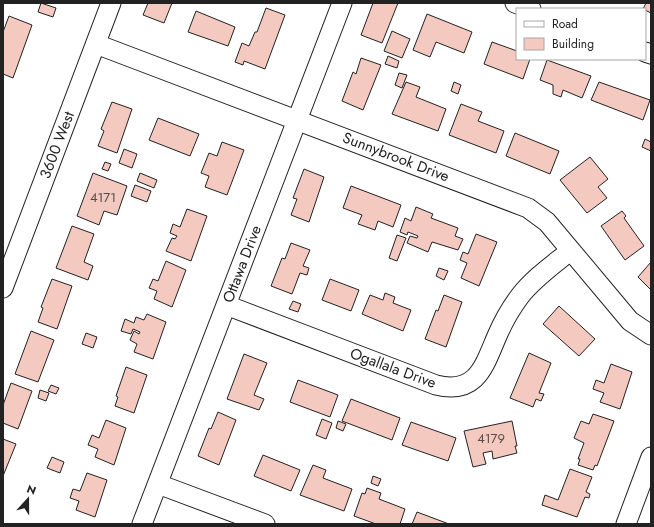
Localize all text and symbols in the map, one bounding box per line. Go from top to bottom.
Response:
legend [516,8,646,60]
text: Road [552,15,578,33]
text: Building [552,35,594,53]
street label: 3600 West [34,108,80,182]
street label: Sunnybrook Drive [339,127,453,188]
house number: 4171 [90,188,116,207]
street label: Ottawa Drive [217,222,267,306]
street label: Ogallala Drive [347,342,439,394]
house number: 4179 [477,429,505,448]
north arrow [8,479,48,519]
text: N [25,481,39,499]

